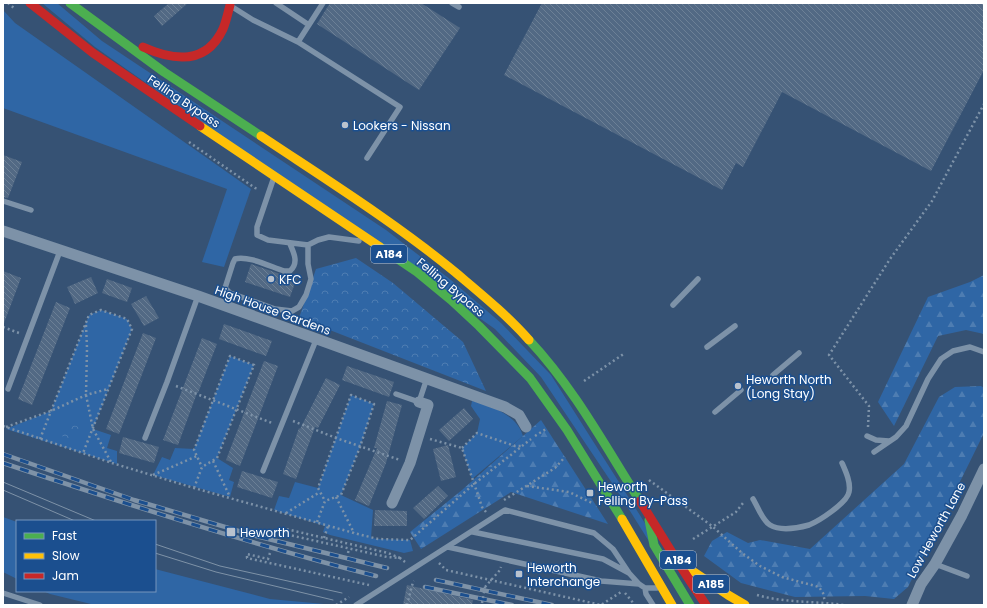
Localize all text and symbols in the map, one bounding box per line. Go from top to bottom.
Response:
street label: Felling Bypass [144,70,224,132]
place label: Lookers - Nissan [353,117,451,134]
marker: Lookers - Nissan [340,120,350,130]
road number: A184 [371,245,407,263]
street label: Felling Bypass [413,253,489,321]
place label: KFC [279,271,302,288]
marker: KFC [266,274,276,284]
street label: High House Gardens [213,281,333,339]
place label: Heworth North (Long Stay) [746,371,832,402]
marker: Heworth North (Long Stay) [733,381,743,391]
place label: Heworth Felling By-Pass [598,478,688,509]
street label: Low Heworth Lane [903,479,969,581]
marker: Heworth Felling By-Pass [585,488,595,498]
legend [16,520,156,592]
place label: Heworth [240,524,290,541]
marker: Heworth [225,526,237,538]
text: Fast [52,527,77,544]
text: Slow [52,547,80,564]
road number: A184 [660,551,696,569]
place label: Heworth Interchange [527,559,600,590]
text: Jam [52,567,79,584]
marker: Heworth Interchange [514,569,524,579]
road number: A185 [693,575,729,593]

